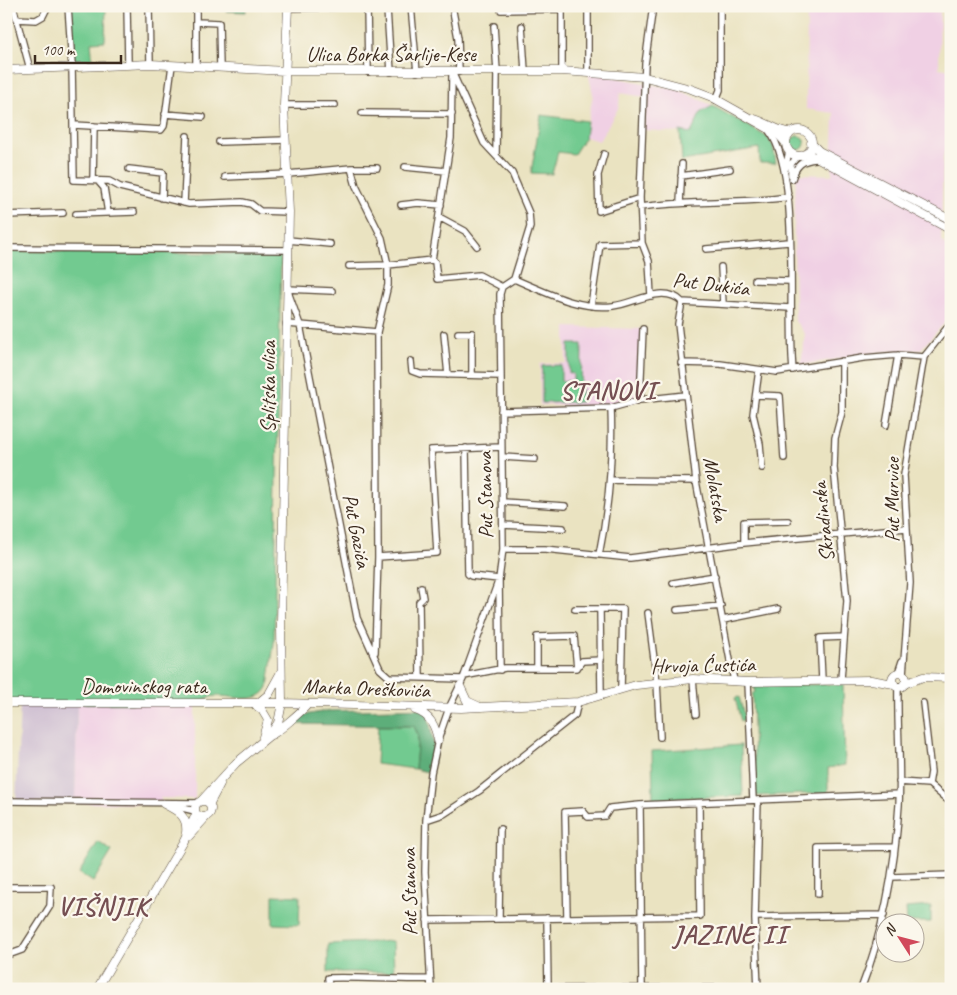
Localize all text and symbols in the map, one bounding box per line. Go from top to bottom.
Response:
scale bar [35,32,121,64]
text: 100 m [42,41,76,60]
street label: Ulica Borka Šarlije-Kese [306,41,477,67]
street label: Put Dukića [671,266,753,302]
street label: Splitska ulica [255,339,281,433]
district label: STANOVI [560,374,661,407]
street label: Put Stanova [471,449,499,539]
street label: Molatska [698,455,735,526]
street label: Put Murvice [879,456,905,542]
street label: Skradinska [806,479,840,563]
street label: Put Gazića [337,492,377,572]
street label: Hrvoja Ćustića [651,651,757,679]
street label: Domovinskog rata [81,673,209,699]
street label: Marka Oreškovića [302,673,432,703]
street label: Put Stanova [395,846,423,936]
district label: VIŠNJIK [57,890,153,923]
north arrow [874,912,924,962]
district label: JAZINE II [671,918,792,951]
text: N [880,920,901,939]

